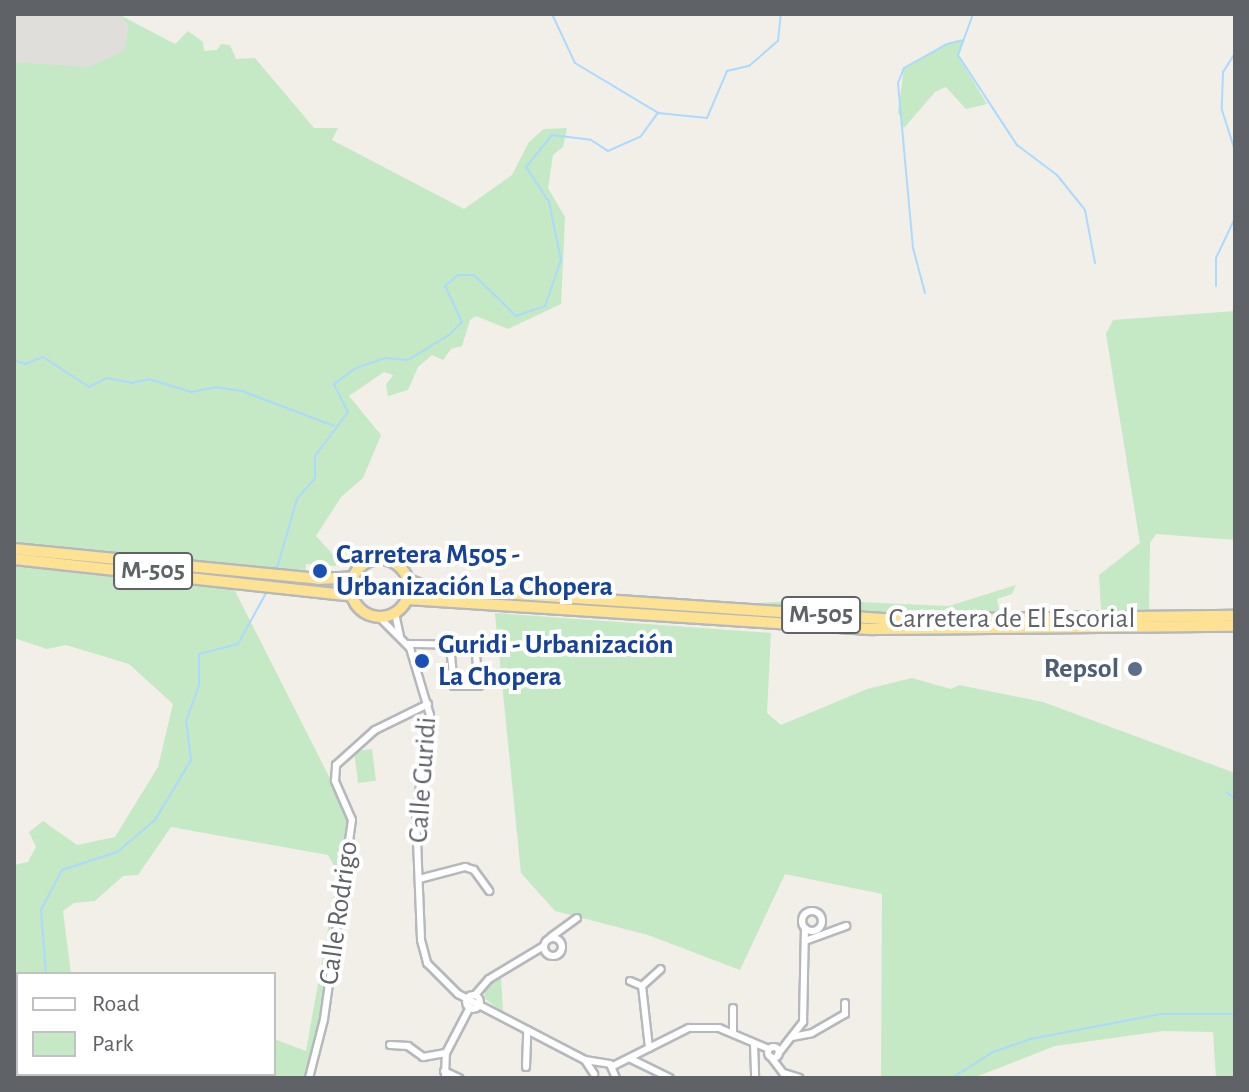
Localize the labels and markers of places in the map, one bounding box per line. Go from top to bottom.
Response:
place label: Carretera M505 - Urbanización La Chopera [336,538,613,604]
marker: Carretera M505 - Urbanización La Chopera [311,562,329,580]
place label: Guridi - Urbanización La Chopera [438,628,674,694]
marker: Guridi - Urbanización La Chopera [413,652,431,670]
place label: Repsol [1044,652,1119,686]
marker: Repsol [1126,660,1144,678]

